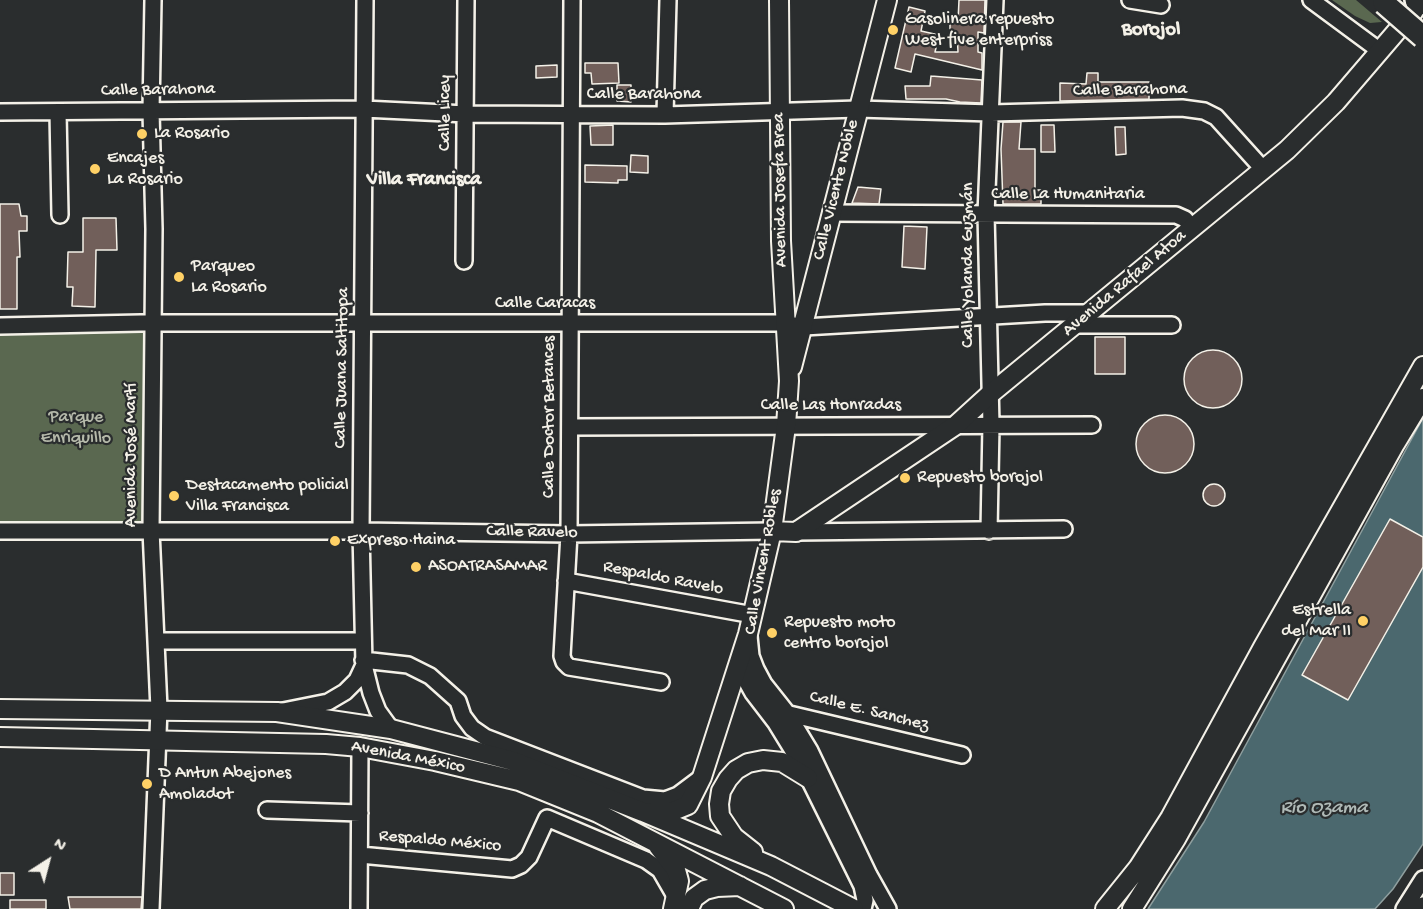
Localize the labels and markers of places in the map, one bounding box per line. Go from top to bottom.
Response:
place label: Gasolinera repuesto West five enterpriss [905,9,1054,52]
marker: Gasolinera repuesto West five enterpriss [886,23,900,37]
place label: La Rosario [154,123,230,145]
marker: La Rosario [135,127,149,141]
place label: Encajes La Rosario [107,148,183,190]
marker: Encajes La Rosario [88,162,102,176]
place label: Parqueo La Rosario [191,256,267,298]
marker: Parqueo La Rosario [172,270,186,284]
place label: Repuesto borojol [917,467,1043,489]
marker: Repuesto borojol [898,471,912,485]
place label: Destacamento policial Villa Francisca [186,475,349,518]
marker: Destacamento policial Villa Francisca [167,489,181,503]
place label: Expreso Haina [347,530,455,552]
marker: Expreso Haina [328,534,342,548]
place label: ASOATRASAMAR [428,556,547,578]
marker: ASOATRASAMAR [409,560,423,574]
place label: Estrella del Mar II [1281,600,1351,642]
place label: Repuesto moto centro borojol [784,612,896,654]
marker: Estrella del Mar II [1356,614,1370,628]
marker: Repuesto moto centro borojol [765,626,779,640]
place label: D Antun Abejones Amoladot [159,763,291,806]
marker: D Antun Abejones Amoladot [140,777,154,791]

